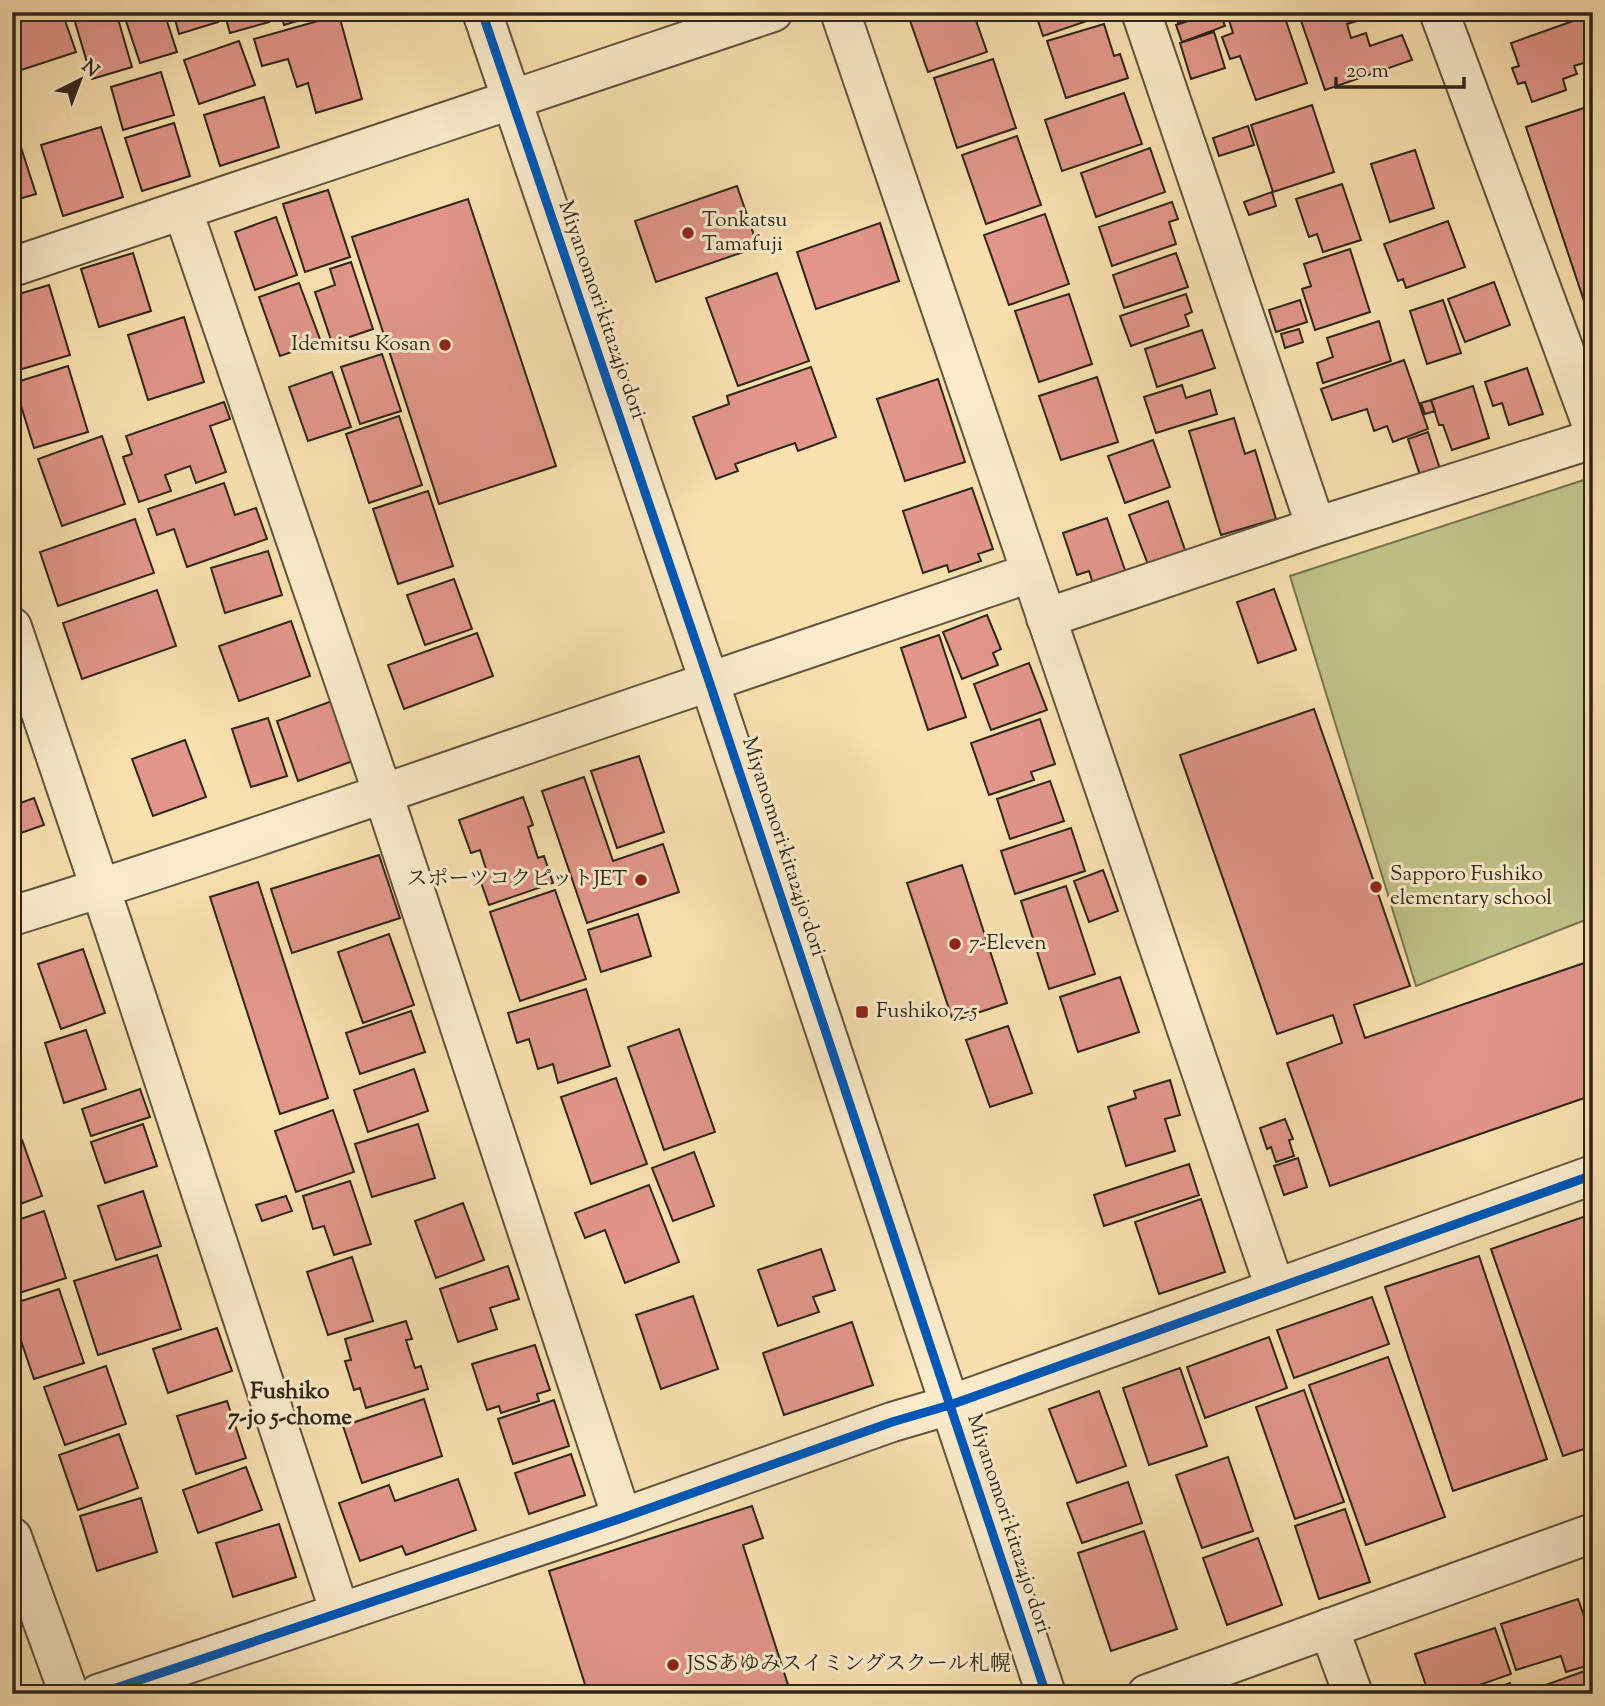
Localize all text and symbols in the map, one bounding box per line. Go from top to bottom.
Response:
north arrow [46,46,116,116]
scale bar [1336,46,1463,90]
text: N [75,54,104,84]
text: 20 m [1346,57,1389,87]
street label: Miyanomori kita24jo dori [550,197,652,423]
place label: Tonkatsu Tamafuji [702,206,787,260]
marker: Tonkatsu Tamafuji [680,225,696,241]
place label: Idemitsu Kosan [291,330,431,360]
marker: Idemitsu Kosan [437,337,453,353]
street label: Miyanomori kita24jo dori [733,733,833,961]
place label: Sapporo Fushiko elementary school [1390,860,1552,914]
place label: スポーツコクピットJET [407,865,627,895]
marker: スポーツコクピットJET [633,872,649,888]
marker: Sapporo Fushiko elementary school [1368,879,1384,895]
place label: 7-Eleven [969,929,1047,959]
marker: 7-Eleven [947,936,963,952]
place label: Fushiko 7-5 [876,997,977,1027]
marker: Fushiko 7-5 [854,1004,870,1020]
district label: Fushiko 7-jo 5-chome [228,1376,352,1435]
street label: Miyanomori kita24jo dori [958,1410,1058,1638]
place label: JSSあゆみスイミングスクール札幌 [686,1650,1011,1680]
marker: JSSあゆみスイミングスクール札幌 [665,1657,681,1673]

